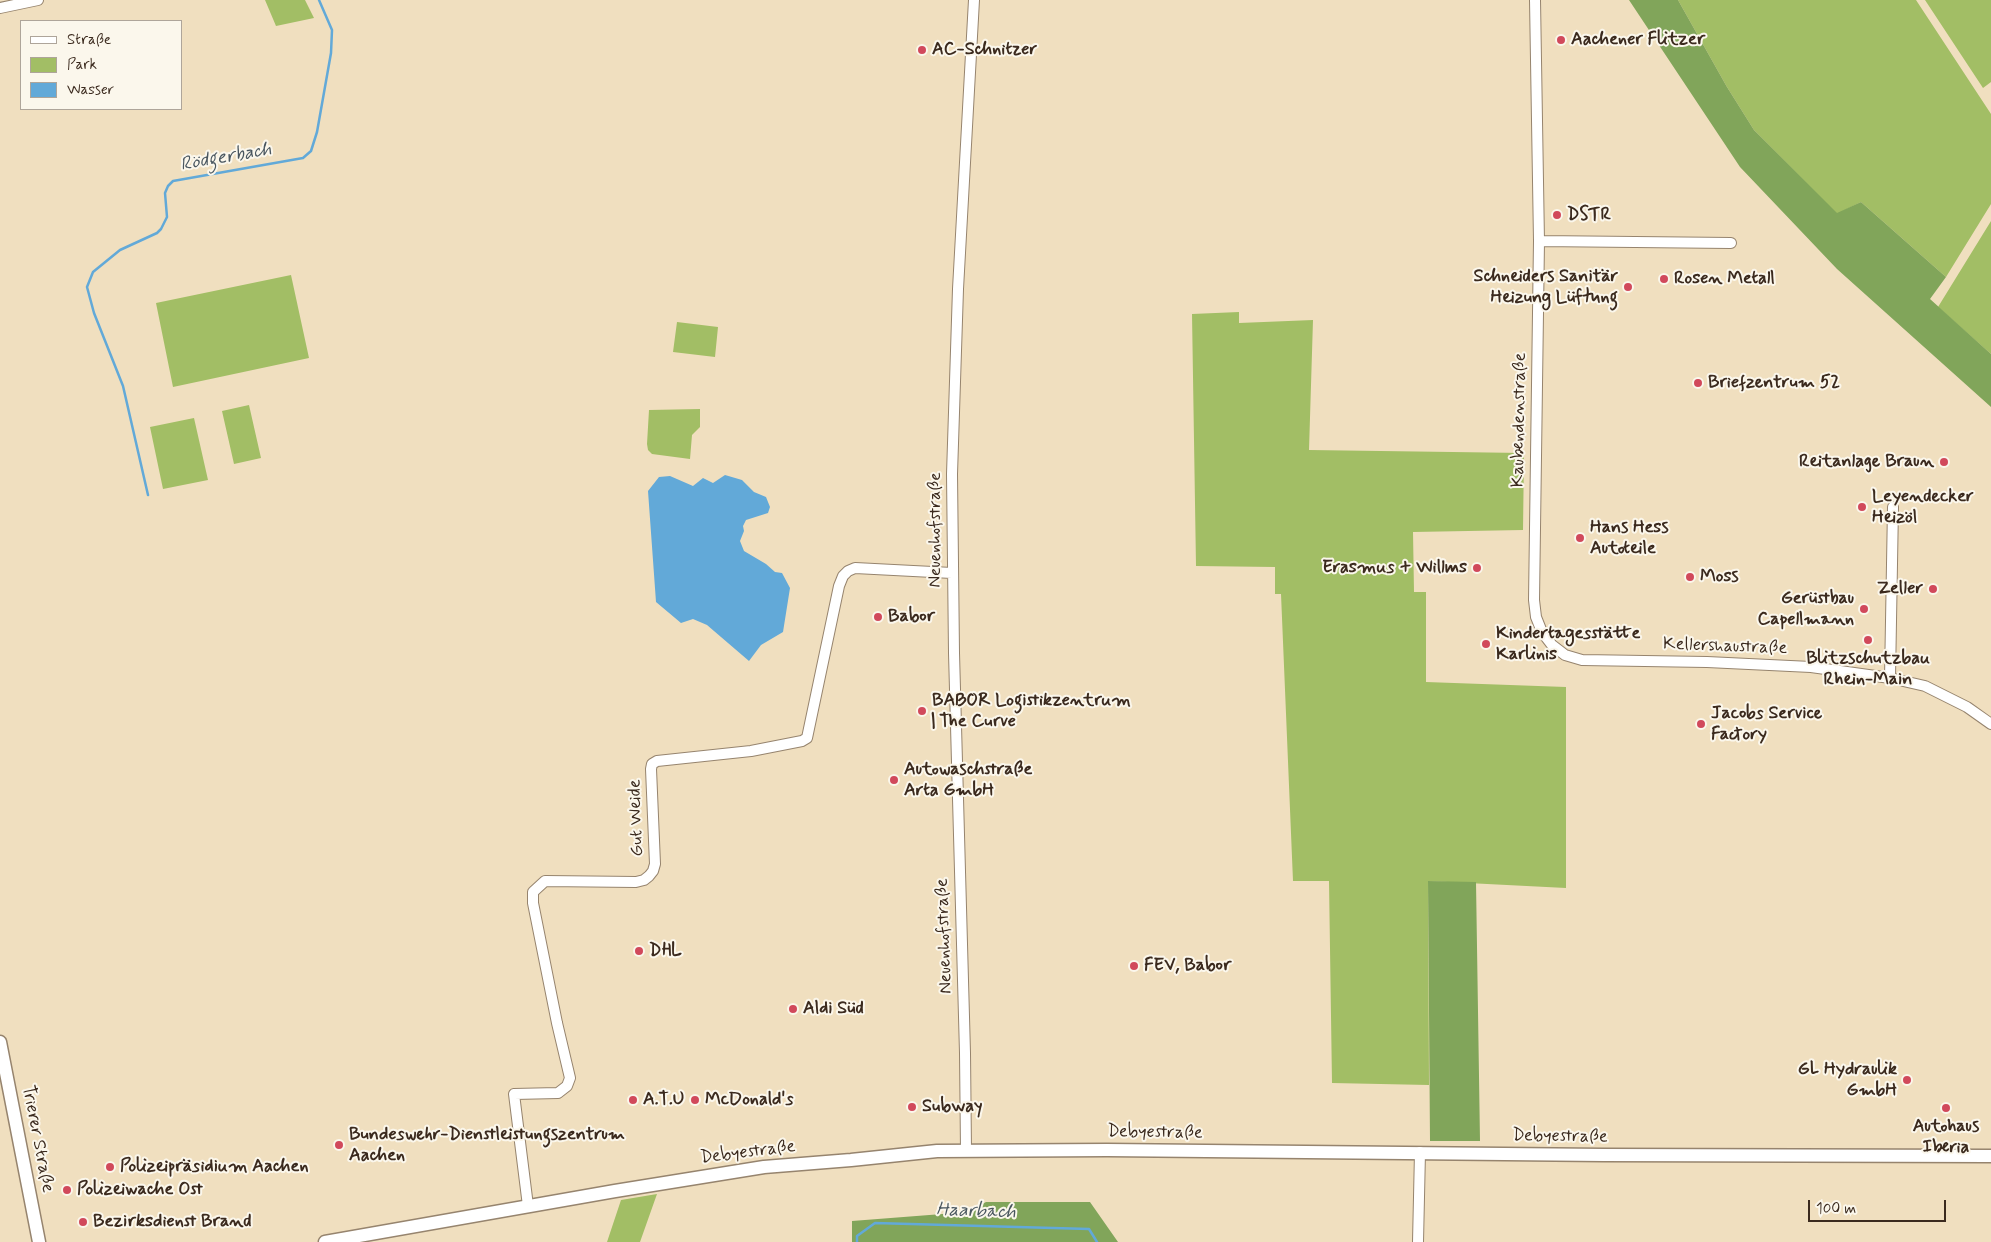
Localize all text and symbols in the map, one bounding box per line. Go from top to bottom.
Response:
legend [20,20,182,110]
place label: Aachener Flitzer [1571,29,1705,51]
text: Straße [67,30,111,50]
marker: Aachener Flitzer [1555,34,1567,46]
place label: AC-Schnitzer [932,39,1037,61]
marker: AC-Schnitzer [916,44,928,56]
text: Park [67,55,97,75]
text: Wasser [67,80,114,100]
water label: Rödgerbach [179,139,273,177]
place label: DSTR [1567,204,1611,226]
marker: DSTR [1551,209,1563,221]
place label: Schneiders Sanitär Heizung Lüftung [1473,266,1618,308]
place label: Rosen Metall [1674,268,1775,290]
marker: Rosen Metall [1658,273,1670,285]
marker: Schneiders Sanitär Heizung Lüftung [1622,281,1634,293]
street label: Kaubendenstraße [1508,352,1532,488]
place label: Briefzentrum 52 [1708,372,1840,394]
marker: Briefzentrum 52 [1692,377,1704,389]
place label: Reitanlage Braun [1799,451,1934,473]
marker: Reitanlage Braun [1938,456,1950,468]
street label: Neuenhofstraße [925,472,947,588]
place label: Leyendecker Heizöl [1872,486,1974,528]
marker: Leyendecker Heizöl [1856,501,1868,513]
place label: Hans Hess Autoteile [1590,517,1668,560]
marker: Hans Hess Autoteile [1574,532,1586,544]
place label: Erasmus + Willms [1322,557,1467,579]
marker: Erasmus + Willms [1471,562,1483,574]
place label: Moss [1700,566,1739,588]
marker: Moss [1684,571,1696,583]
place label: Zeller [1877,578,1923,600]
marker: Zeller [1927,583,1939,595]
place label: Gerüstbau Capellmann [1757,588,1854,630]
marker: Gerüstbau Capellmann [1858,603,1870,615]
place label: Babor [888,606,935,628]
marker: Babor [872,611,884,623]
place label: Kindertagesstätte Karlinis [1496,623,1640,666]
street label: Kellershaustraße [1662,634,1788,660]
marker: Blitzschutzbau Rhein-Main [1862,634,1874,646]
marker: Kindertagesstätte Karlinis [1480,638,1492,650]
place label: Blitzschutzbau Rhein-Main [1806,648,1930,691]
place label: BABOR Logistikzentrum | The Curve [932,690,1131,732]
place label: Jacobs Service Factory [1711,703,1822,746]
marker: BABOR Logistikzentrum | The Curve [916,705,928,717]
marker: Jacobs Service Factory [1695,718,1707,730]
place label: Autowaschstraße Arta GmbH [904,759,1032,802]
marker: Autowaschstraße Arta GmbH [888,774,900,786]
street label: Gut Weide [625,779,649,857]
street label: Neuenhofstraße [932,878,958,994]
place label: DHL [649,940,682,962]
marker: DHL [633,945,645,957]
place label: FEV, Babor [1144,955,1231,977]
marker: FEV, Babor [1128,960,1140,972]
place label: Aldi Süd [803,998,864,1020]
marker: Aldi Süd [787,1003,799,1015]
place label: GL Hydraulik GmbH [1798,1059,1897,1102]
marker: GL Hydraulik GmbH [1901,1074,1913,1086]
street label: Trierer Straße [16,1083,58,1195]
place label: A.T.U [643,1089,684,1111]
place label: McDonald's [705,1089,793,1111]
marker: A.T.U [627,1094,639,1106]
marker: McDonald's [689,1094,701,1106]
place label: Subway [922,1096,983,1118]
marker: Subway [906,1101,918,1113]
marker: Autohaus Iberia [1940,1102,1952,1114]
place label: Autohaus Iberia [1913,1116,1979,1158]
street label: Debyestraße [1107,1121,1203,1145]
place label: Bundeswehr-Dienstleistungszentrum Aachen [349,1124,625,1166]
street label: Debyestraße [1512,1125,1608,1149]
street label: Debyestraße [699,1136,797,1170]
marker: Bundeswehr-Dienstleistungszentrum Aachen [333,1139,345,1151]
place label: Polizeipräsidium Aachen [120,1156,308,1178]
marker: Polizeipräsidium Aachen [104,1161,116,1173]
place label: Polizeiwache Ost [77,1179,203,1201]
marker: Polizeiwache Ost [61,1184,73,1196]
scale bar [1811,1190,1948,1222]
water label: Haarbach [936,1199,1016,1225]
text: 100 m [1816,1199,1856,1219]
place label: Bezirksdienst Brand [93,1211,251,1233]
marker: Bezirksdienst Brand [77,1216,89,1228]

